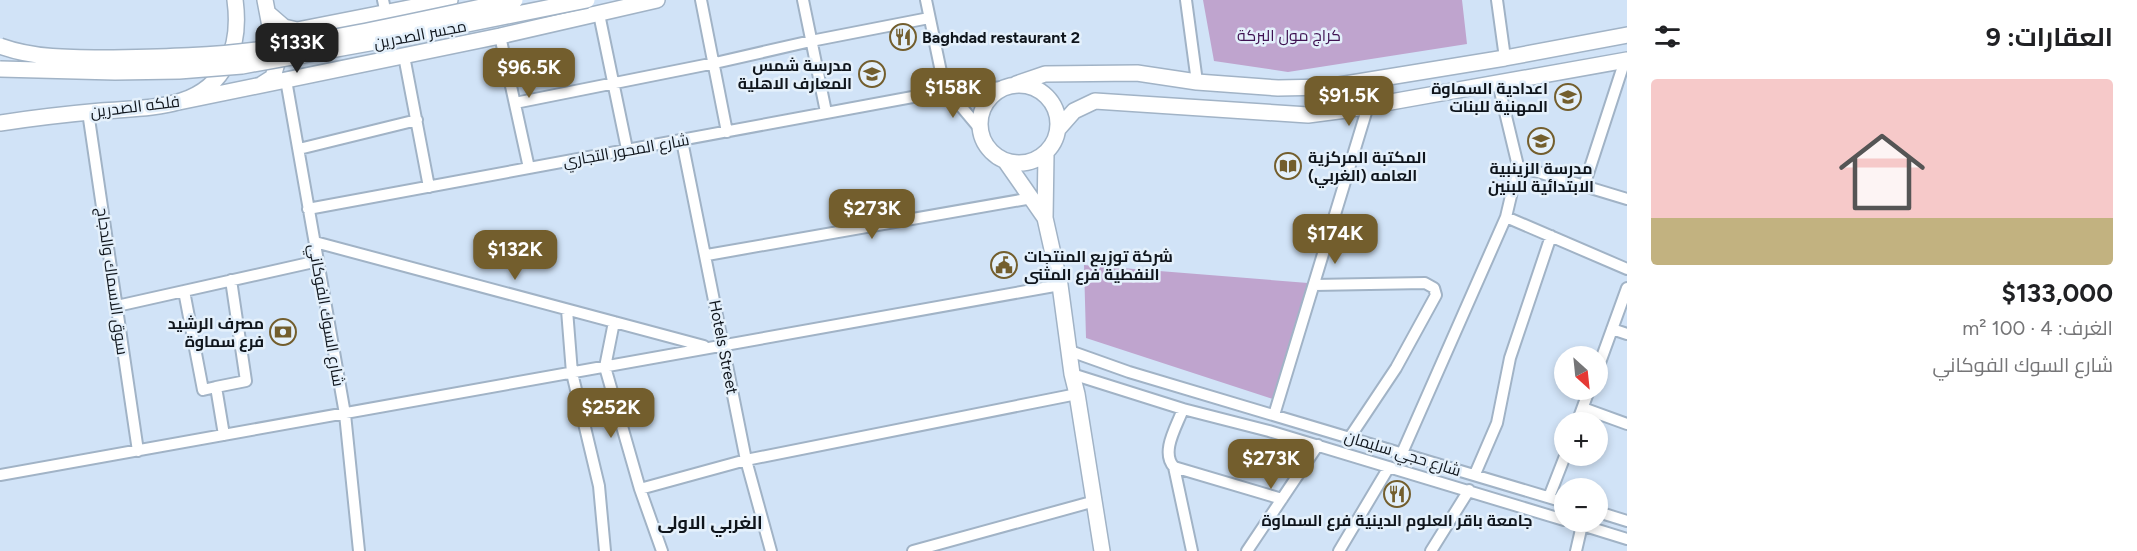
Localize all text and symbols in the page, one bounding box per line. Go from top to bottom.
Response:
street label: مجسر الصدرين [372,16,468,54]
icon: filters [1651,20,1684,53]
text: العقارات: 9 [1986,21,2113,53]
restaurant icon: Baghdad restaurant 2 [888,22,918,52]
pin: $133K [255,23,339,74]
park label: كراج مول البركة [1237,26,1341,47]
place label: Baghdad restaurant 2 [922,28,1080,47]
text: $133K [269,30,325,54]
pin: $96.5K [480,48,578,99]
text: $96.5K [497,55,561,79]
place label: مدرسة شمس المعارف الاهلية [738,56,852,93]
school or university icon: مدرسة شمس المعارف الاهلية [857,59,887,89]
pin: $158K [911,68,995,119]
text: $158K [925,75,981,99]
pin: $91.5K [1300,76,1398,127]
place label: اعدادية السماوة المهنية للبنات [1431,79,1548,116]
school or university icon: اعدادية السماوة المهنية للبنات [1553,82,1583,112]
text: $91.5K [1318,83,1380,107]
street label: فلكه الصدرين [89,92,181,122]
icon: home [1828,118,1936,226]
school or university icon: مدرسة الزينبية الابتدائية للبنين [1526,126,1556,156]
street label: شارع المحور التجاري [561,130,691,175]
place label: المكتبة المركزية العامه (الغربي) [1308,148,1426,188]
library icon: المكتبة المركزية العامه (الغربي) [1273,151,1303,181]
place label: مدرسة الزينبية الابتدائية للبنين [1488,159,1594,196]
pin: $273K [830,189,914,240]
text: $273K [843,196,901,220]
street label: سوق الاسماك والدجاج [91,206,132,356]
pin: $174K [1293,214,1377,265]
text: $174K [1307,221,1363,245]
pin: $132K [473,230,557,281]
text: $132K [487,237,543,261]
street label: شارع السوك الفوكاني [301,242,348,389]
place label: شركة توزيع المنتجات النفطية فرع المثنى [1024,247,1173,285]
public building icon: شركة توزيع المنتجات النفطية فرع المثنى [989,250,1019,280]
text: $133,000 [2001,277,2113,309]
street label: Hotels Street [705,298,742,396]
place label: مصرف الرشيد فرع سماوة [168,314,264,352]
text: الغرف: 4 · 100 m² [1962,316,2113,340]
bank icon: مصرف الرشيد فرع سماوة [268,317,298,347]
north arrow [1554,346,1608,400]
map controls [1554,346,1608,532]
text: شارع السوك الفوكاني [1932,353,2113,377]
pin: $252K [569,388,653,439]
text: $252K [581,395,641,419]
button: + [1554,412,1608,466]
street label: شارع حجي سليمان [1341,427,1463,484]
pin: $273K [1229,439,1313,490]
text: $273K [1242,446,1300,470]
button: − [1554,478,1608,532]
restaurant icon: جامعة باقر العلوم الدينية فرع السماوة [1382,479,1412,509]
place label: جامعة باقر العلوم الدينية فرع السماوة [1262,511,1532,532]
district label: الغربي الاولى [657,512,763,538]

